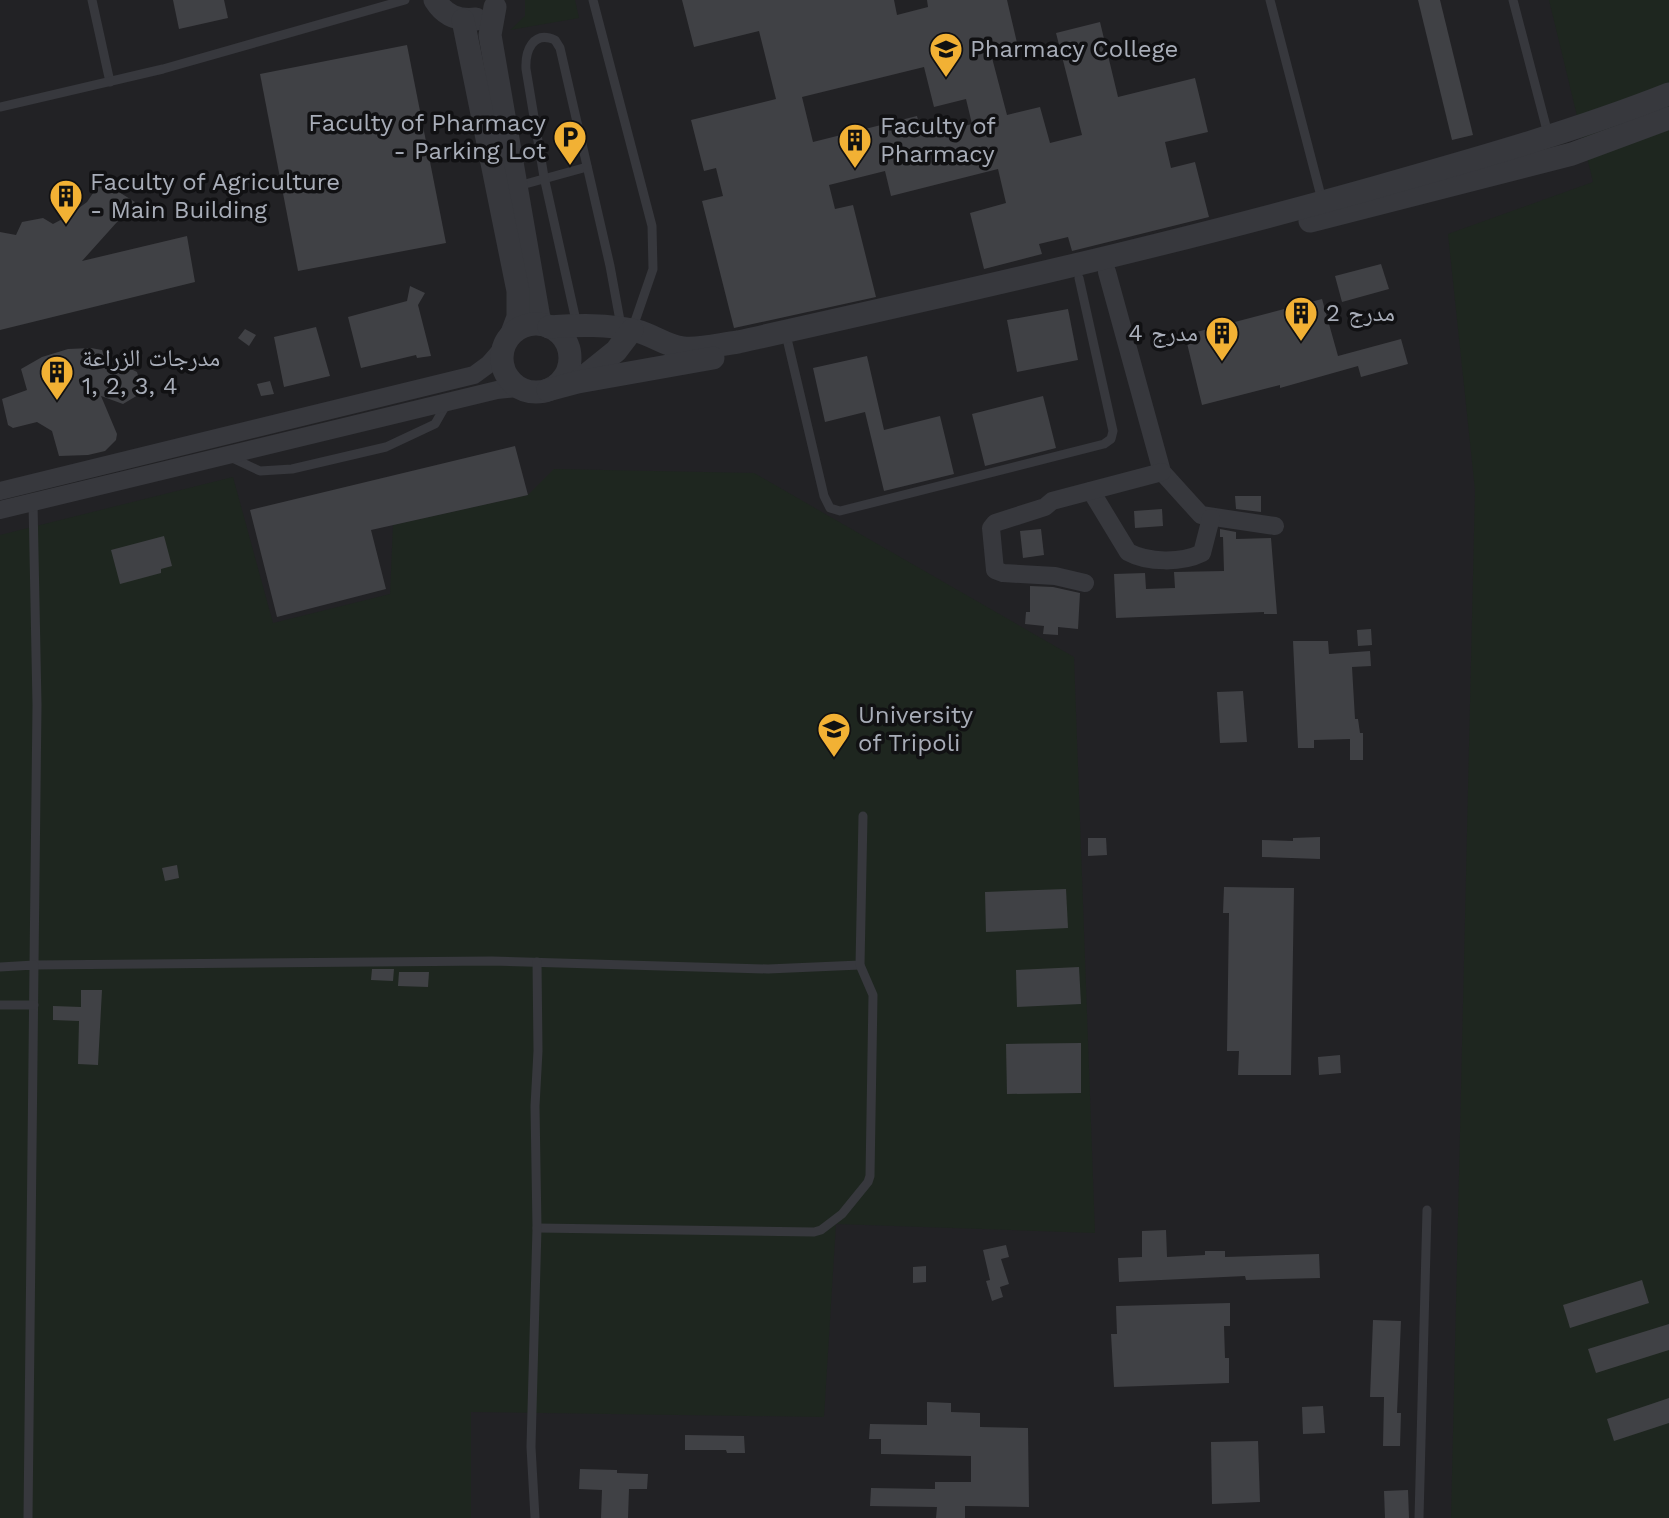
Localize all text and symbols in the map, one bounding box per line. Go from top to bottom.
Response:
school or university icon: Pharmacy College [927,30,965,79]
place label: Pharmacy College [970,35,1178,63]
place label: Faculty of Pharmacy - Parking Lot [308,109,547,165]
place label: Faculty of Pharmacy [880,112,996,168]
parking icon: Faculty of Pharmacy - Parking Lot [551,118,589,167]
building icon: Faculty of Pharmacy [836,121,874,170]
place label: Faculty of Agriculture - Main Building [90,168,340,224]
building icon: Faculty of Agriculture - Main Building [47,177,85,226]
building icon: مدرج 2 [1282,294,1320,343]
place label: مدرج 2 [1326,299,1395,328]
building icon: مدرج 4 [1203,314,1241,363]
place label: مدرج 4 [1128,319,1198,348]
place label: مدرجات الزراعة 1, 2, 3, 4 [82,344,220,400]
building icon: مدرجات الزراعة 1, 2, 3, 4 [38,353,76,402]
place label: University of Tripoli [858,701,974,757]
school or university icon: University of Tripoli [815,710,853,759]

